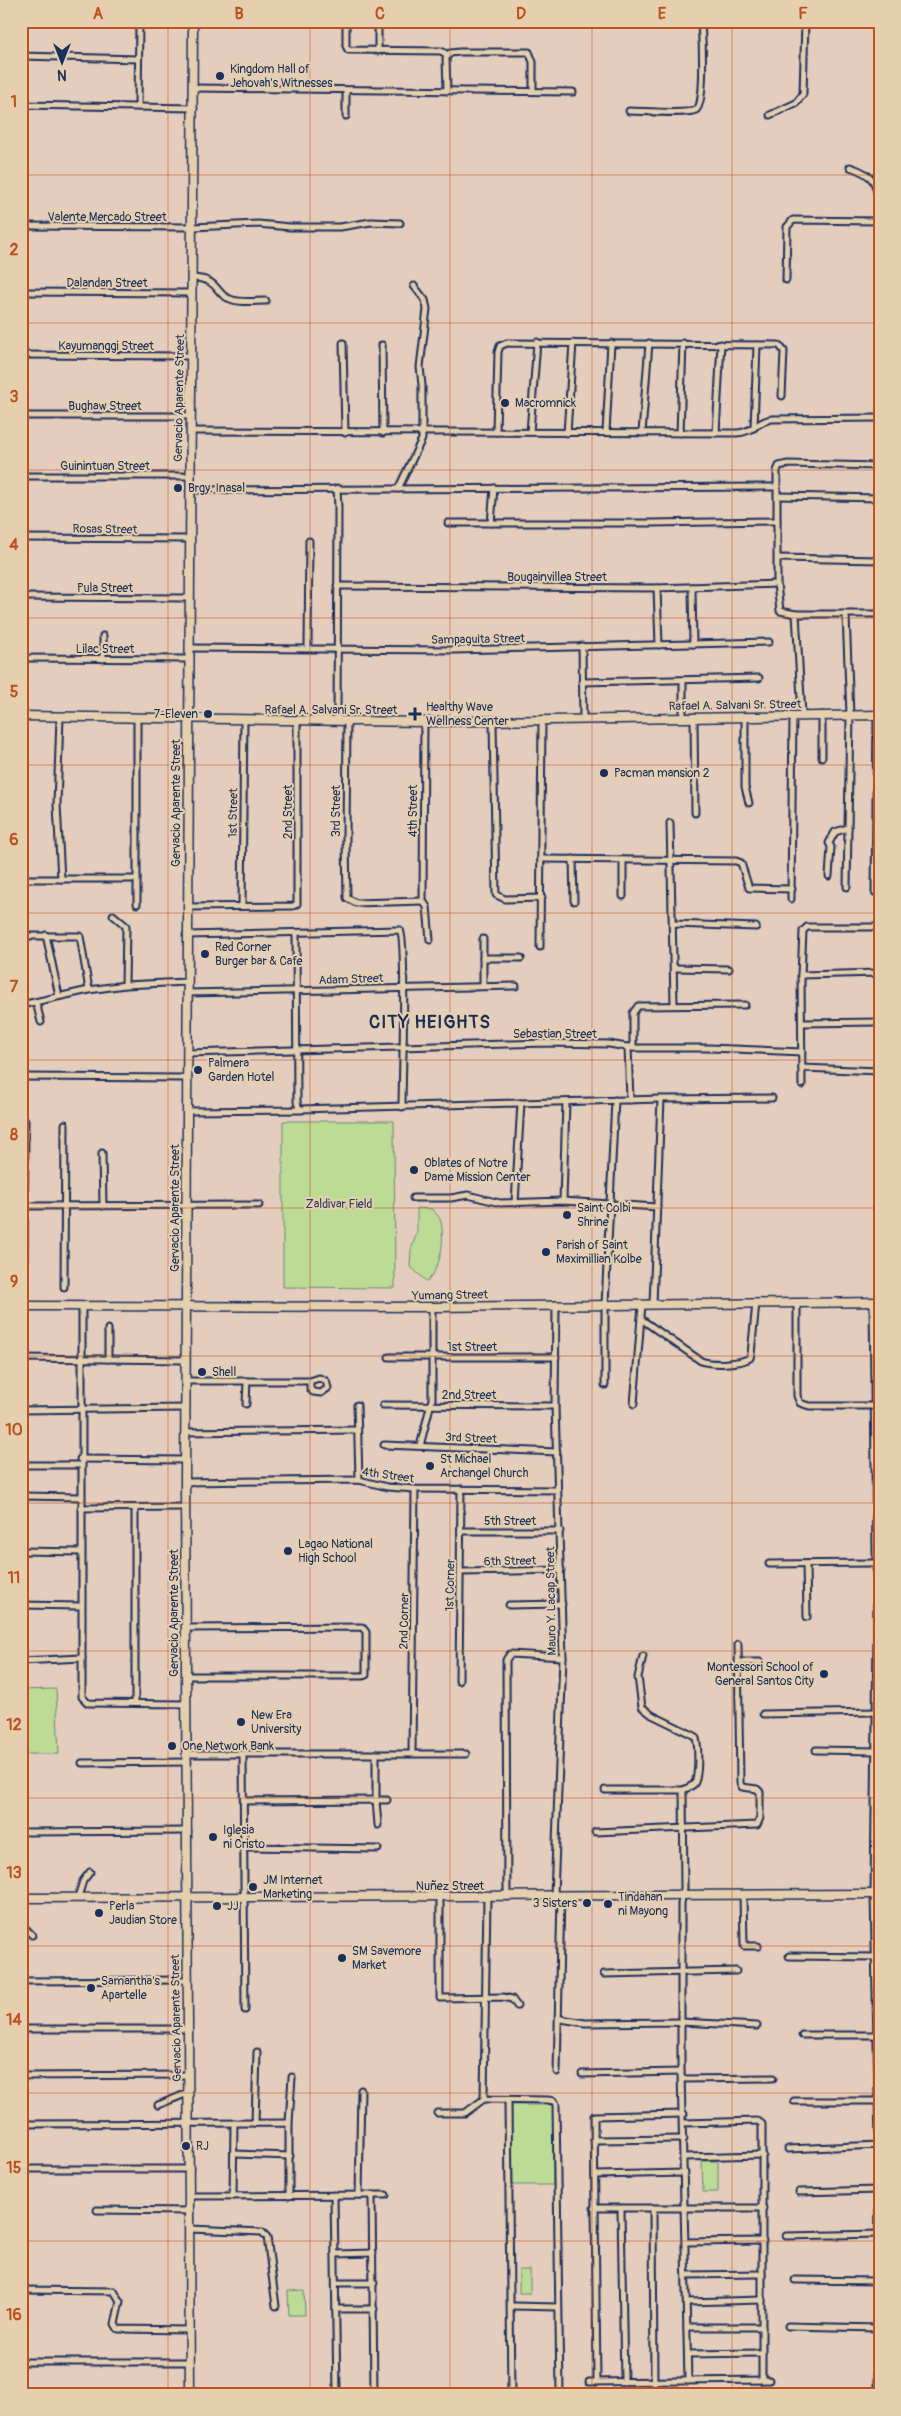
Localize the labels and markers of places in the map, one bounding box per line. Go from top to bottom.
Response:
place label: Kingdom Hall of Jehovah's Witnesses [230,62,333,91]
marker: Kingdom Hall of Jehovah's Witnesses [214,70,226,82]
place label: Macromnick [515,396,576,411]
marker: Macromnick [499,397,511,409]
place label: Brgy. Inasal [188,481,245,496]
marker: Brgy. Inasal [172,482,184,494]
place label: Healthy Wave Wellness Center [426,700,509,729]
place label: 7-Eleven [154,707,198,722]
marker: Healthy Wave Wellness Center [408,707,422,721]
marker: 7-Eleven [202,708,214,720]
place label: Pacman mansion 2 [614,766,710,781]
marker: Pacman mansion 2 [598,767,610,779]
place label: Red Corner Burger bar & Cafe [215,940,303,969]
marker: Red Corner Burger bar & Cafe [199,948,211,960]
place label: Palmera Garden Hotel [208,1056,274,1085]
marker: Palmera Garden Hotel [192,1064,204,1076]
place label: Oblates of Notre Dame Mission Center [424,1156,531,1185]
marker: Oblates of Notre Dame Mission Center [408,1164,420,1176]
place label: Saint Colbi Shrine [577,1201,630,1230]
marker: Saint Colbi Shrine [561,1209,573,1221]
place label: Parish of Saint Maximillian Kolbe [556,1238,642,1267]
marker: Parish of Saint Maximillian Kolbe [540,1246,552,1258]
place label: Shell [212,1365,236,1380]
marker: Shell [196,1366,208,1378]
place label: St Michael Archangel Church [440,1452,529,1481]
marker: St Michael Archangel Church [424,1460,436,1472]
place label: Lagao National High School [298,1537,373,1566]
marker: Lagao National High School [282,1545,294,1557]
place label: Montessori School of General Santos City [707,1660,814,1689]
marker: Montessori School of General Santos City [818,1668,830,1680]
place label: New Era University [251,1708,301,1737]
marker: New Era University [235,1716,247,1728]
place label: One Network Bank [182,1739,274,1754]
marker: One Network Bank [166,1740,178,1752]
place label: Iglesia ni Cristo [223,1823,266,1852]
marker: Iglesia ni Cristo [207,1831,219,1843]
place label: JM Internet Marketing [263,1873,323,1902]
marker: JM Internet Marketing [247,1881,259,1893]
place label: Tindahan ni Mayong [618,1890,668,1919]
place label: 3 Sisters [533,1896,578,1911]
marker: 3 Sisters [581,1897,593,1909]
marker: Tindahan ni Mayong [602,1898,614,1910]
place label: Perla Jaudian Store [109,1899,177,1928]
place label: JJ [227,1899,239,1914]
marker: JJ [211,1900,223,1912]
marker: Perla Jaudian Store [93,1907,105,1919]
place label: SM Savemore Market [352,1944,421,1973]
marker: SM Savemore Market [336,1952,348,1964]
place label: Samantha's Apartelle [101,1974,161,2003]
marker: Samantha's Apartelle [85,1982,97,1994]
place label: RJ [196,2139,209,2154]
marker: RJ [180,2140,192,2152]

